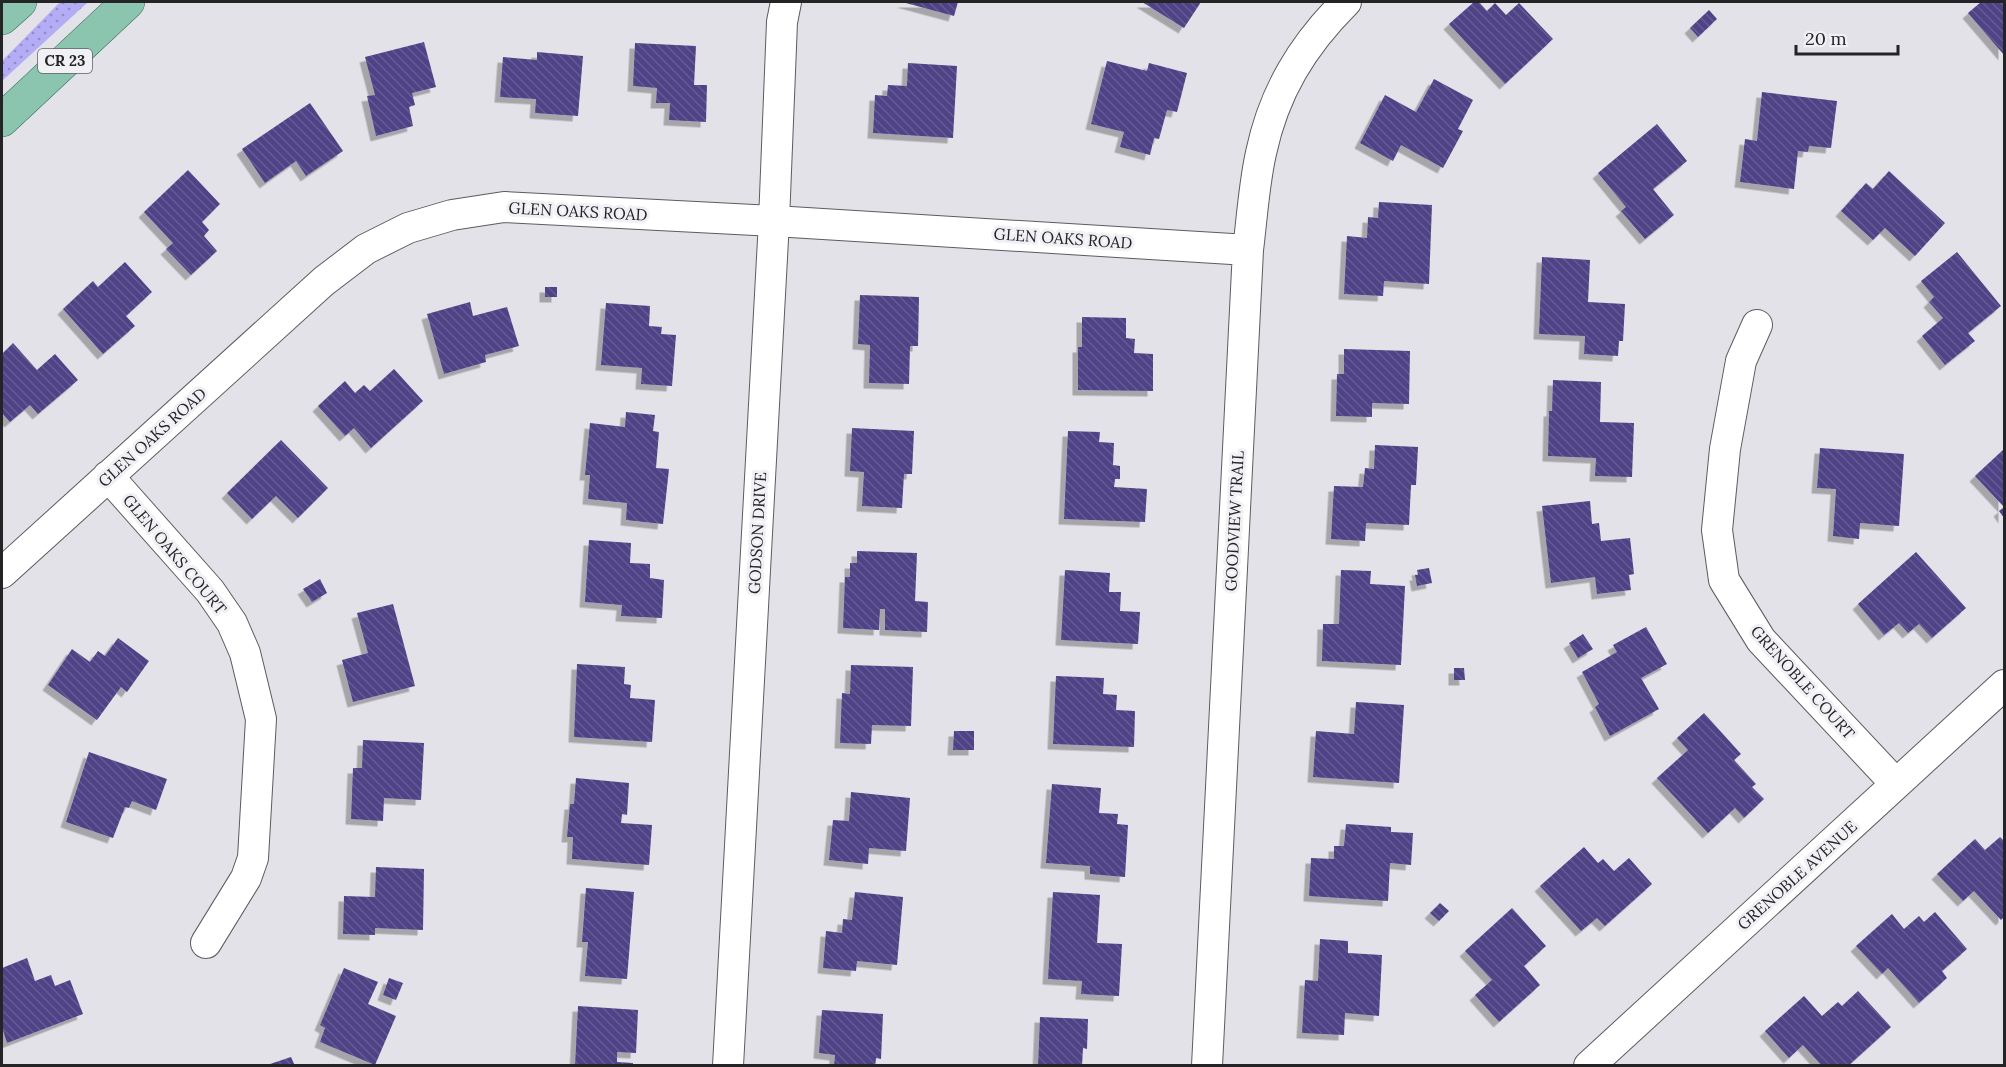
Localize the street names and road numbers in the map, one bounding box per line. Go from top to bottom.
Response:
road number: CR 23 [38,49,92,73]
street label: GLEN OAKS ROAD [508,197,648,225]
street label: GLEN OAKS ROAD [993,223,1133,253]
street label: GLEN OAKS ROAD [94,383,210,491]
street label: GOODVIEW TRAIL [1220,450,1248,592]
street label: GODSON DRIVE [744,471,770,594]
street label: GLEN OAKS COURT [119,490,231,618]
street label: GRENOBLE COURT [1747,621,1859,743]
street label: GRENOBLE AVENUE [1733,816,1861,934]

